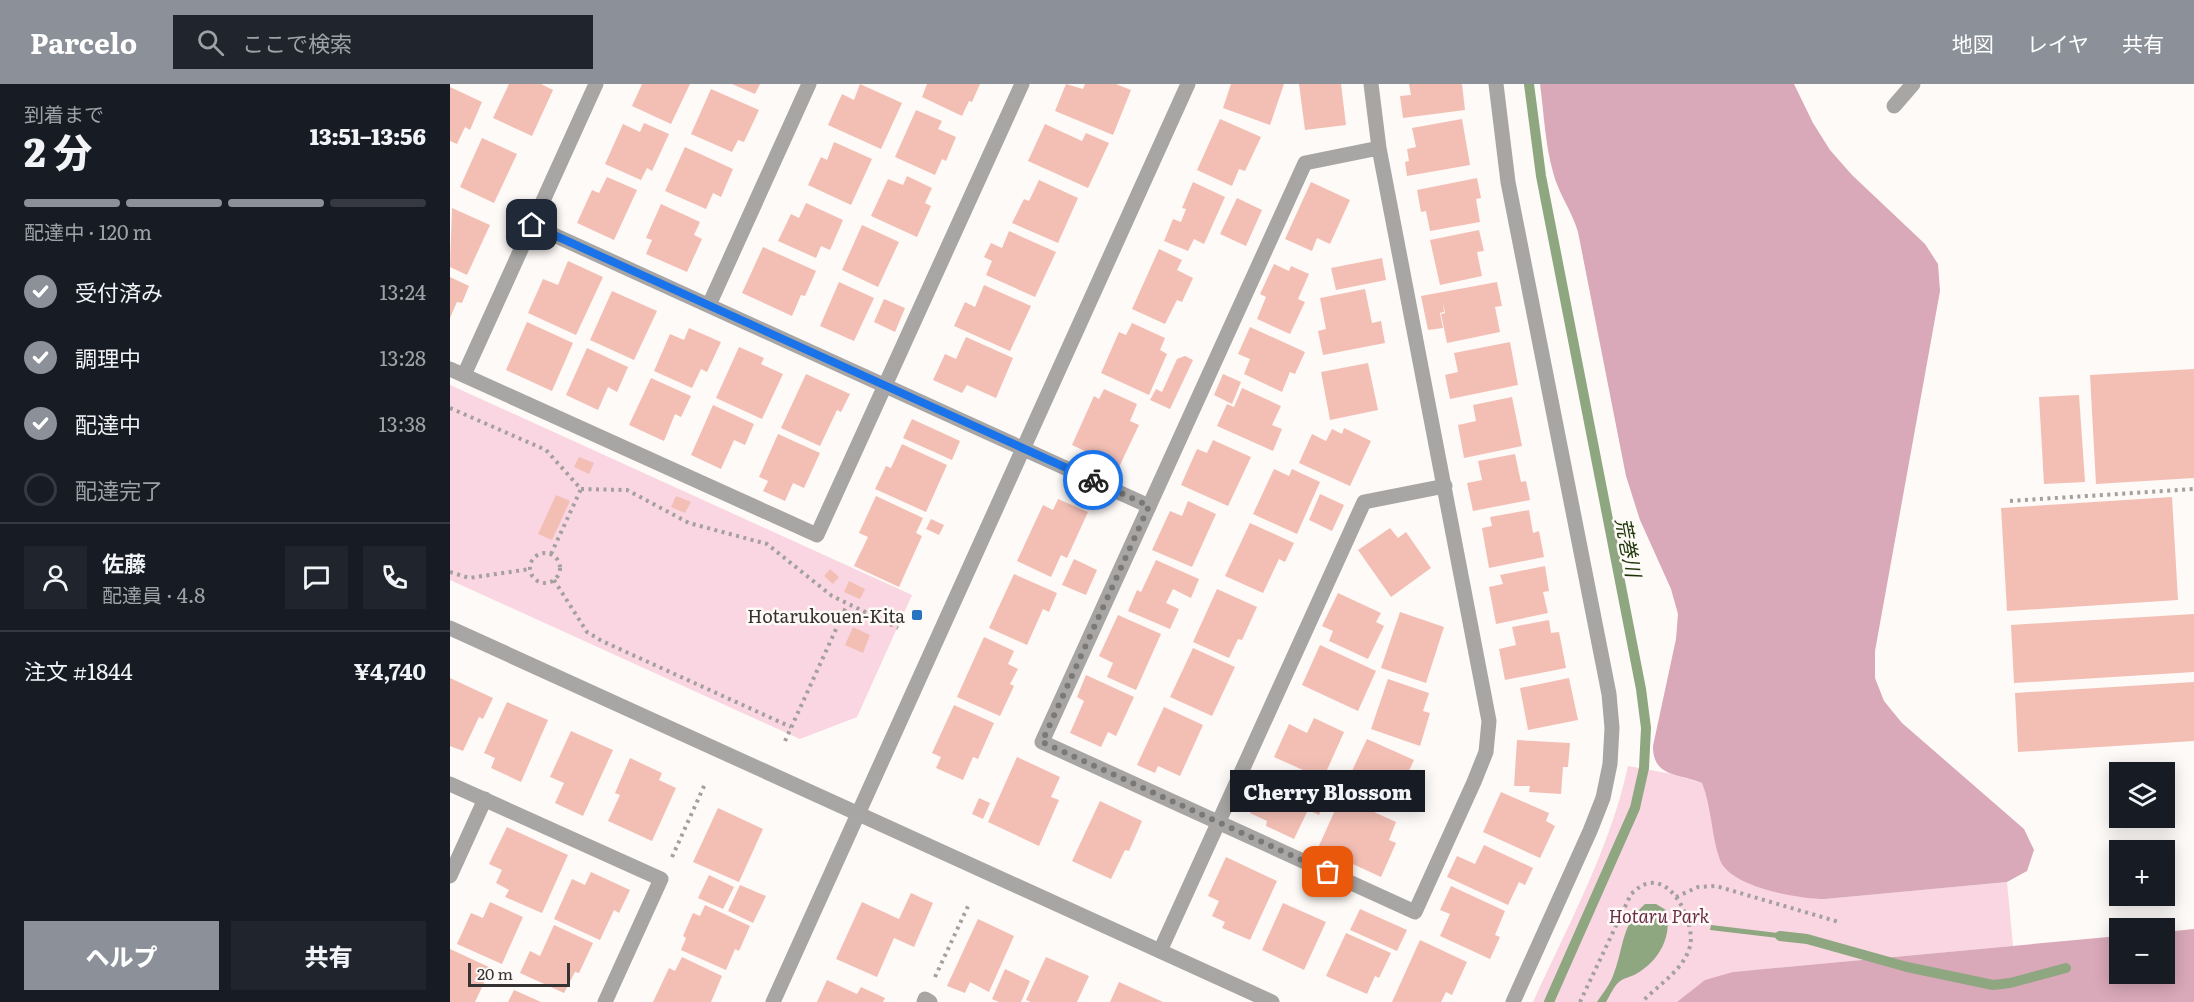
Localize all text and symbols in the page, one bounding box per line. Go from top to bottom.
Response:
search box [173,15,593,69]
text: Parcelo [30,21,137,63]
icon: search [194,26,227,59]
text: ここで検索 [242,26,352,59]
text: 地図 [1952,27,1994,58]
text: レイヤ [2027,27,2089,58]
text: 共有 [2122,27,2164,58]
text: 到着まで [24,98,104,128]
text: 13:51–13:56 [310,119,426,152]
text: 2 分 [24,121,92,179]
pin [506,199,557,250]
icon: home [515,208,548,241]
text: 配達中 · 120 m [24,216,152,246]
icon: check [24,275,57,308]
text: 受付済み [75,275,163,308]
text: 13:24 [379,276,426,306]
icon: check [24,341,57,374]
text: 調理中 [75,341,141,374]
text: 13:28 [379,342,426,372]
icon: check [24,407,57,440]
text: 配達中 [75,407,141,440]
text: 13:38 [379,408,426,438]
courier [1063,450,1123,510]
icon: bike [1077,464,1110,497]
text: 配達完了 [75,473,163,506]
water label: 荒巻川 [1610,515,1651,581]
button: person [24,546,87,609]
text: 佐藤 [102,546,146,579]
button: chat [285,546,348,609]
button: phone [363,546,426,609]
text: 配達員 · 4.8 [102,579,205,609]
place label: Hotarukouen-Kita [747,602,905,629]
marker: Hotarukouen-Kita [910,608,924,622]
text: 注文 #1844 [24,654,133,687]
text: ¥4,740 [354,654,426,687]
map controls [2109,762,2175,984]
button: layers [2109,762,2175,828]
callout: Cherry Blossom [1230,770,1426,812]
text: Cherry Blossom [1243,776,1412,806]
button: + [2109,840,2175,906]
pin [1302,846,1353,897]
icon: bag [1311,855,1344,888]
park label: Hotaru Park [1609,902,1710,929]
button: − [2109,918,2175,984]
button: ヘルプ [24,921,219,990]
button: 共有 [231,921,426,990]
scale bar [468,960,570,988]
text: 20 m [477,961,513,985]

